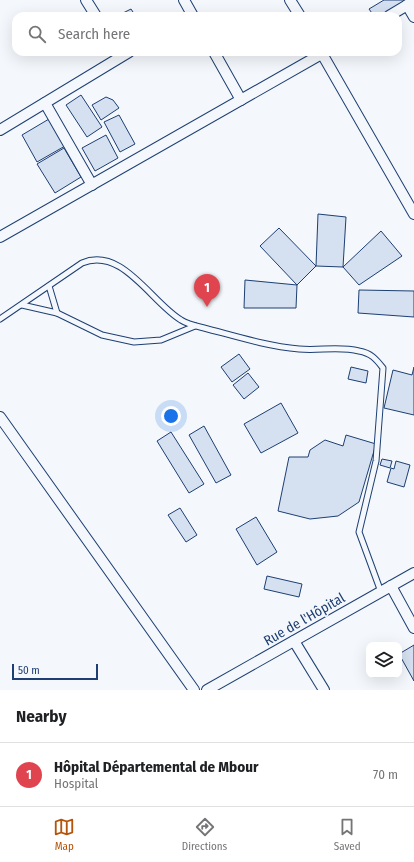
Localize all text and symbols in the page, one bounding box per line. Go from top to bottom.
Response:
search box [12,12,402,56]
icon: search [26,23,48,45]
text: Search here [58,25,130,43]
pin: 1 [194,274,220,307]
your location [161,406,181,426]
street label: Rue de l'Hôpital [261,589,348,650]
map controls [366,642,402,678]
button: layers [366,642,402,678]
scale bar [12,662,98,681]
text: 50 m [18,664,40,677]
text: Nearby [16,706,67,727]
text: Hôpital Départemental de Mbour [54,758,259,776]
text: 1 [26,767,32,782]
text: 70 m [373,767,398,782]
text: Hospital [54,776,98,791]
tab: Map [53,816,75,853]
tab: Directions [182,816,227,853]
tab: Saved [334,816,361,853]

